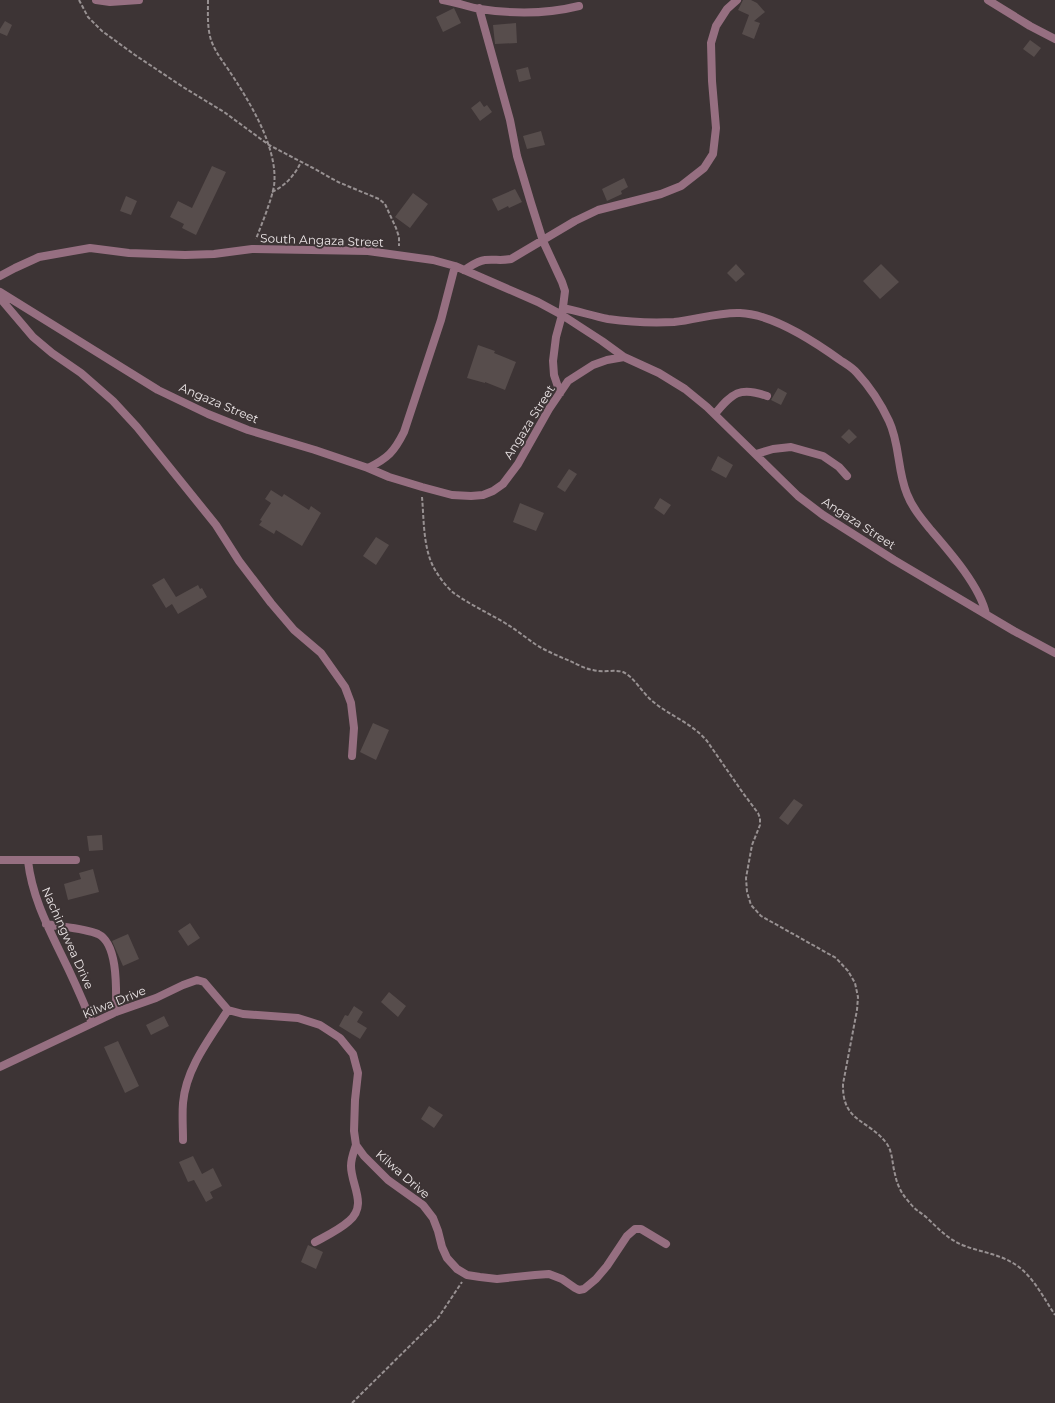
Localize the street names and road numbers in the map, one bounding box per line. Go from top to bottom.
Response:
street label: South Angaza Street [260,230,384,250]
street label: Angaza Street [177,380,261,426]
street label: Angaza Street [500,382,558,462]
street label: Angaza Street [819,494,899,552]
street label: Nachingwea Drive [39,885,97,991]
street label: Kilwa Drive [80,983,148,1021]
street label: Kilwa Drive [373,1146,433,1202]

